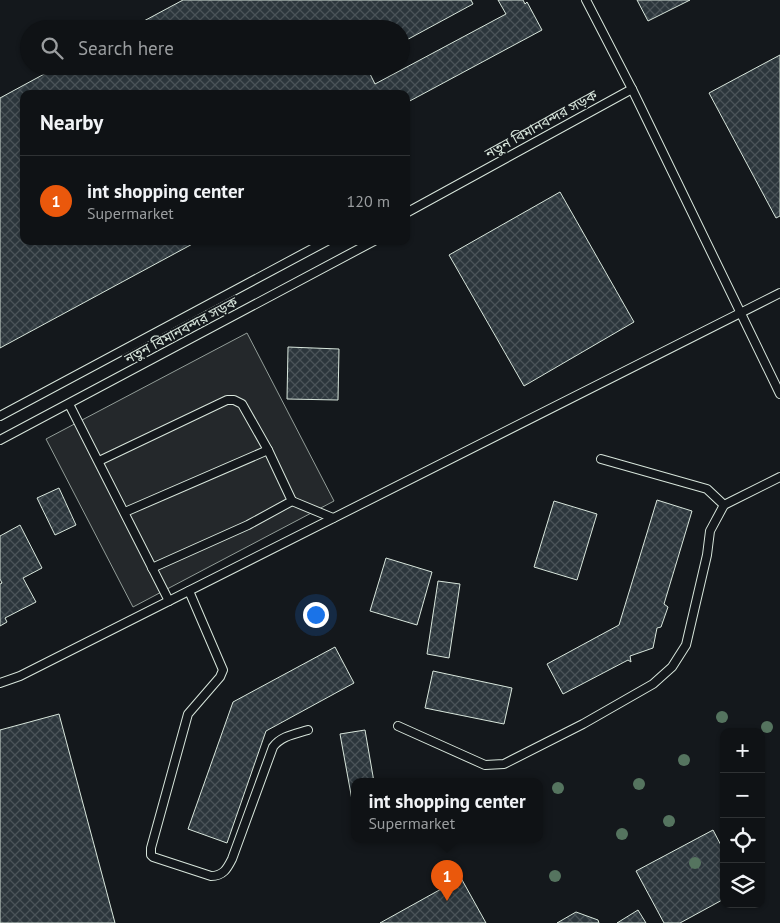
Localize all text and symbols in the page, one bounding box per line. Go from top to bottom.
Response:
search box [20,20,410,75]
icon: search [38,34,66,62]
text: Search here [78,36,174,60]
street label: নতুন বিমানবন্দর সড়ক [481,85,601,163]
text: Nearby [40,109,103,136]
text: int shopping center [87,179,244,203]
text: 1 [51,191,61,211]
text: 120 m [347,191,390,211]
text: Supermarket [87,203,174,223]
street label: নতুন বিমানবন্দর সড়ক [120,292,241,368]
your location [303,602,329,628]
map controls [720,728,765,908]
button: + [720,728,765,773]
button: − [720,773,765,818]
popup [351,778,543,843]
text: int shopping center [368,789,526,813]
text: Supermarket [368,813,455,833]
button: locate [720,818,765,863]
pin: 1 [431,860,463,901]
button: layers [720,863,765,908]

